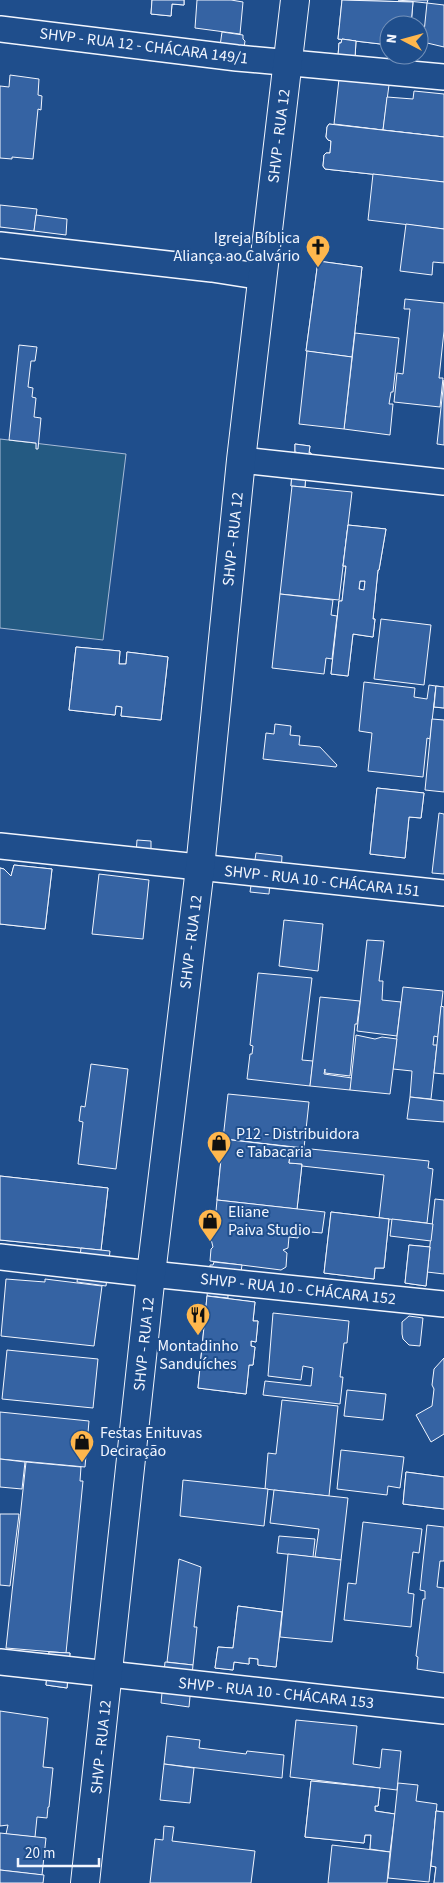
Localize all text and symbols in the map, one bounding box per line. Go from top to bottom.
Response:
north arrow [379,15,429,65]
street label: SHVP - RUA 12 - CHÁCARA 149/1 [38,22,250,70]
text: N [382,33,402,44]
street label: SHVP - RUA 12 [262,88,296,184]
place label: Igreja Bíblica Aliança ao Calvário [173,227,300,267]
church icon: Igreja Bíblica Aliança ao Calvário [305,234,331,268]
street label: SHVP - RUA 12 [217,491,249,587]
street label: SHVP - RUA 10 - CHÁCARA 151 [223,860,421,902]
street label: SHVP - RUA 12 [174,894,208,990]
place label: P12 - Distribuidora e Tabacaria [236,1123,360,1163]
shop icon: P12 - Distribuidora e Tabacaria [206,1130,232,1164]
place label: Eliane Paiva Studio [228,1201,311,1241]
shop icon: Eliane Paiva Studio [197,1208,223,1242]
street label: SHVP - RUA 10 - CHÁCARA 152 [199,1268,397,1310]
street label: SHVP - RUA 12 [128,1296,160,1392]
restaurant icon: Montadinho Sanduíches [185,1302,211,1336]
place label: Montadinho Sanduíches [157,1335,239,1375]
place label: Festas Enituvas Deciração [100,1422,202,1462]
shop icon: Festas Enituvas Deciração [69,1429,95,1463]
street label: SHVP - RUA 10 - CHÁCARA 153 [177,1672,375,1714]
street label: SHVP - RUA 12 [85,1699,117,1795]
scale bar [18,1836,99,1868]
text: 20 m [25,1843,55,1864]

